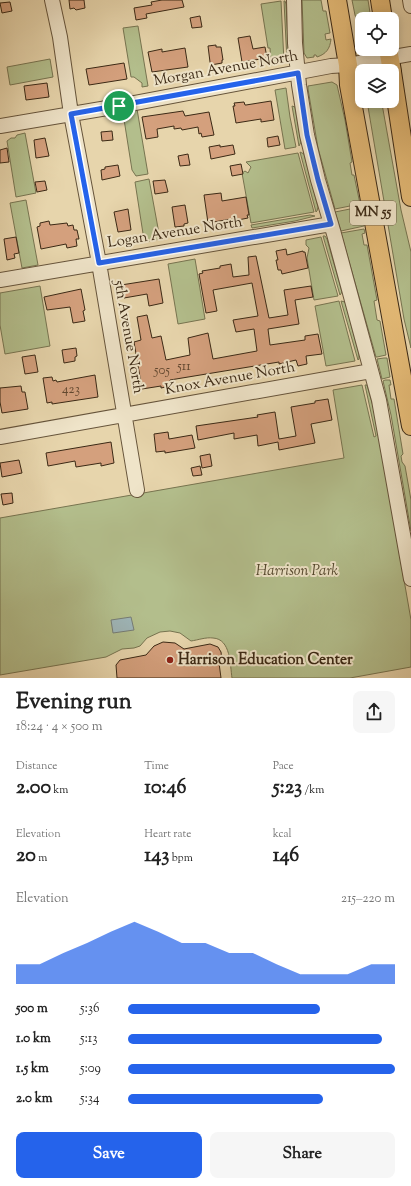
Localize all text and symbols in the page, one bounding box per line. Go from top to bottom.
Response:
map controls [355,12,399,108]
button: locate [355,12,399,56]
street label: Morgan Avenue North [152,46,300,92]
button: layers [355,64,399,108]
pin [102,89,136,123]
icon: arrive [108,95,130,117]
road number: MN 55 [350,201,396,225]
street label: Logan Avenue North [106,212,244,254]
street label: 5th Avenue North [107,278,148,396]
street label: Knox Avenue North [163,357,297,401]
house number: 511 [176,358,191,376]
house number: 505 [153,362,170,380]
house number: 423 [62,381,80,399]
park label: Harrison Park [256,561,338,582]
place label: Harrison Education Center [178,650,353,671]
marker: Harrison Education Center [165,655,175,665]
text: Evening run [16,687,132,719]
button: share [353,691,395,733]
text: 18:24 · 4 × 500 m [16,718,102,736]
text: Distance [16,758,57,774]
text: Time [144,758,169,774]
text: Pace [273,758,294,774]
text: 2.00 [16,774,51,803]
text: 10:46 [144,774,186,803]
text: 5:23 [273,774,302,803]
text: km [51,782,68,798]
text: /km [302,782,324,798]
text: Elevation [16,826,61,842]
text: Heart rate [144,826,191,842]
text: kcal [273,826,292,842]
text: 20 [16,842,36,871]
text: 143 [144,842,169,871]
text: 146 [273,842,299,871]
text: m [36,850,47,866]
text: bpm [169,850,193,866]
text: Elevation [16,890,69,908]
text: 215–220 m [341,890,395,908]
text: 500 m [16,1000,48,1018]
text: 5:36 [80,1000,99,1018]
text: 1.0 km [16,1030,51,1048]
text: 5:13 [80,1030,98,1048]
text: 1.5 km [16,1060,49,1078]
text: 5:09 [80,1060,101,1078]
text: 2.0 km [16,1090,53,1108]
text: 5:34 [80,1090,100,1108]
button: Save [16,1132,202,1178]
button: Share [210,1132,395,1178]

